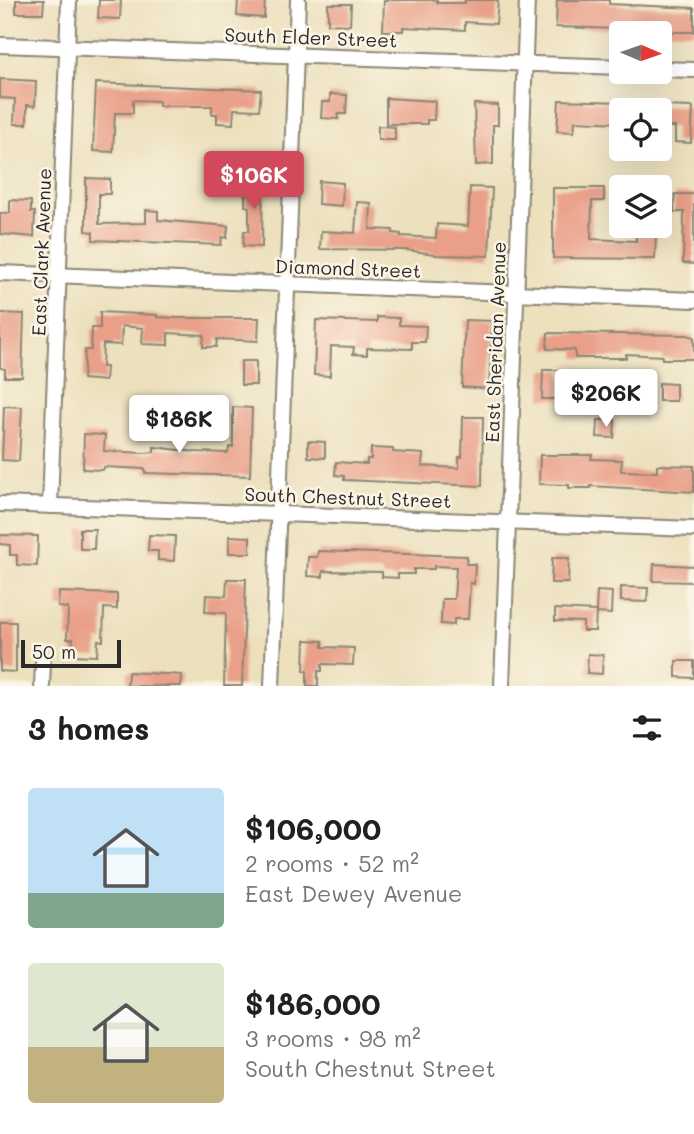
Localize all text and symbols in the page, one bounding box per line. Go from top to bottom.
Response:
street label: South Elder Street [224,21,398,53]
north arrow [609,21,672,84]
map controls [609,21,672,238]
button: locate [609,98,672,161]
pin: $106K [205,152,303,211]
text: $106K [220,159,288,189]
street label: East Clark Avenue [26,168,56,336]
button: layers [609,175,672,238]
street label: East Sheridan Avenue [479,241,511,443]
street label: Diamond Street [274,253,422,283]
pin: $206K [557,370,655,429]
text: $206K [571,377,641,407]
pin: $186K [130,396,228,455]
text: $186K [145,403,213,433]
street label: South Chestnut Street [244,481,452,513]
scale bar [21,637,121,669]
text: 50 m [32,639,76,664]
text: 3 homes [28,708,149,748]
icon: filters [628,709,666,747]
text: $106,000 [245,808,381,848]
icon: home [84,816,168,900]
text: 2 rooms · 52 m² [245,848,419,878]
text: East Dewey Avenue [245,878,462,908]
text: $186,000 [245,983,381,1023]
icon: home [84,991,168,1075]
text: 3 rooms · 98 m² [245,1023,421,1053]
text: South Chestnut Street [245,1053,496,1083]

